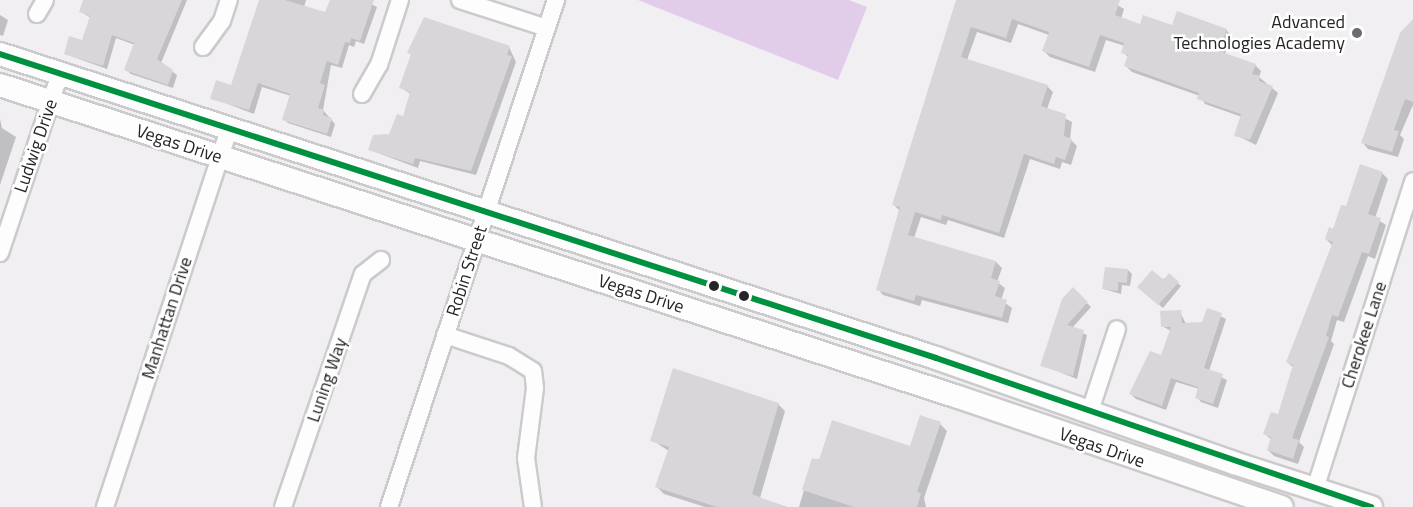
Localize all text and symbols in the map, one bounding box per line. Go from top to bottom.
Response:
place label: Advanced Technologies Academy [1173,12,1345,54]
marker: Advanced Technologies Academy [1350,26,1364,40]
street label: Ludwig Drive [10,96,62,196]
street label: Vegas Drive [133,120,225,168]
street label: Robin Street [442,223,492,319]
street label: Manhattan Drive [137,254,197,382]
street label: Vegas Drive [595,270,687,318]
street label: Cherokee Lane [1337,279,1391,391]
unlabelled marker [708,280,720,292]
unlabelled marker [738,290,750,302]
street label: Luning Way [302,335,352,425]
street label: Vegas Drive [1056,423,1148,473]

